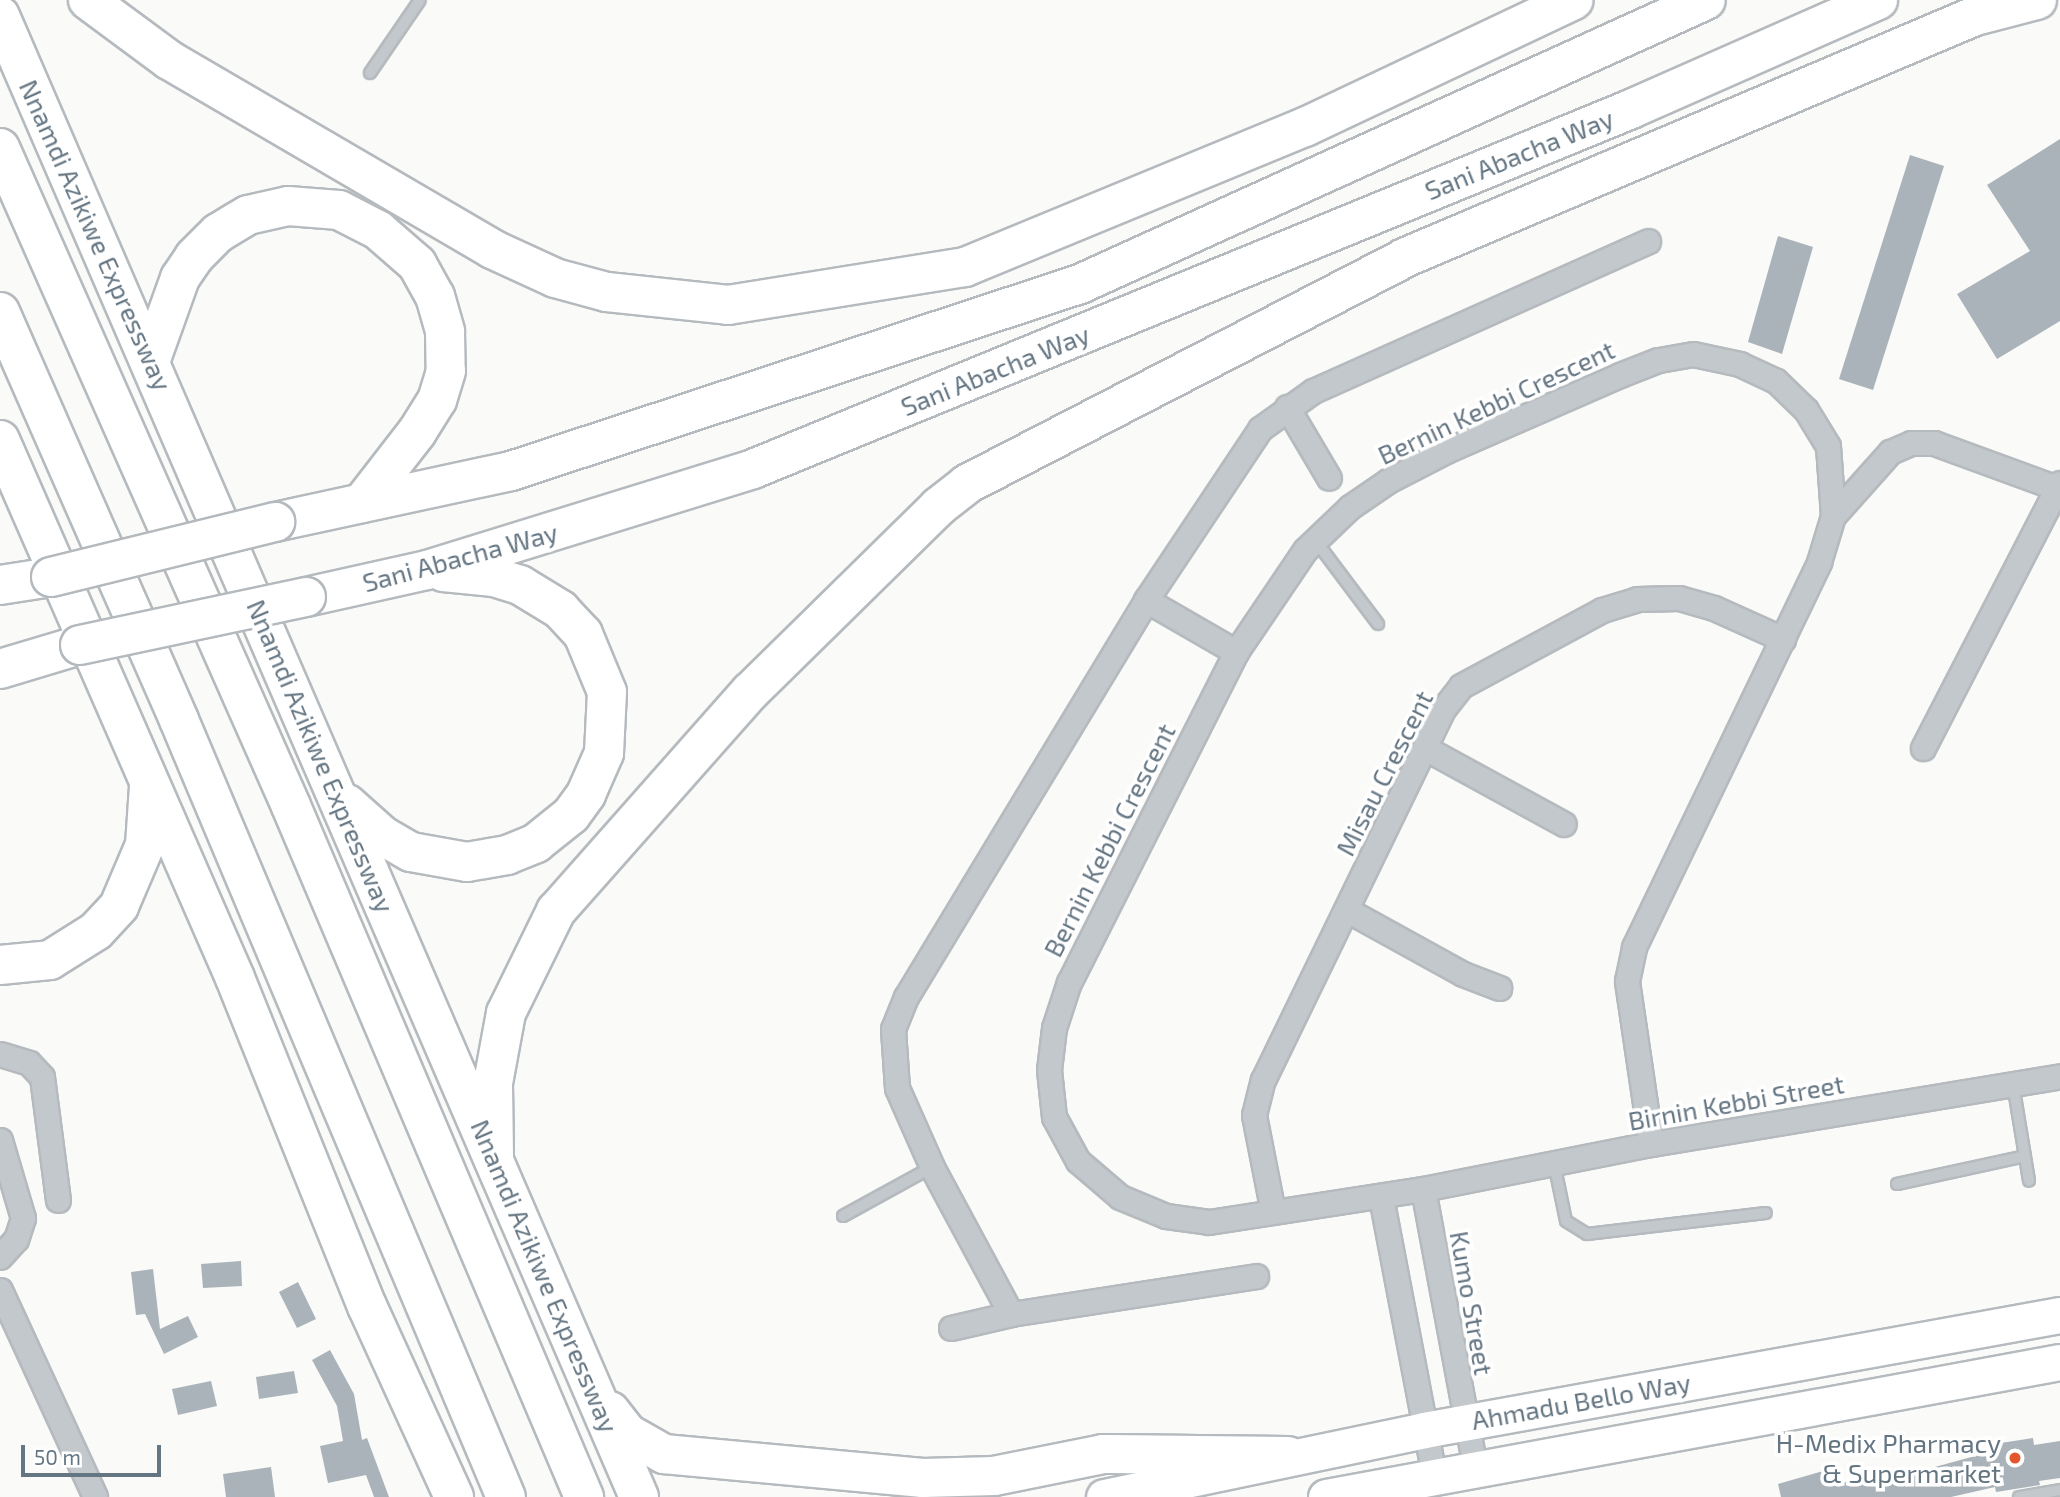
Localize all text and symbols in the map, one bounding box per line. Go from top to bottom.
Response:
street label: Nnamdi Azikiwe Expressway [13,74,179,396]
street label: Sani Abacha Way [1420,102,1618,206]
street label: Sani Abacha Way [896,318,1094,422]
street label: Bernin Kebbi Crescent [1373,333,1619,471]
street label: Sani Abacha Way [359,516,561,598]
street label: Nnamdi Azikiwe Expressway [241,595,401,917]
street label: Misau Crescent [1329,685,1439,861]
street label: Bernin Kebbi Crescent [1037,718,1181,962]
street label: Birnin Kebbi Street [1626,1068,1846,1136]
street label: Nnamdi Azikiwe Expressway [465,1115,625,1437]
street label: Kumo Street [1444,1229,1500,1377]
street label: Ahmadu Bello Way [1469,1366,1693,1436]
place label: H-Medix Pharmacy & Supermarket [1776,1427,2001,1488]
scale bar [24,1430,164,1474]
text: 50 m [34,1444,81,1469]
marker: H-Medix Pharmacy & Supermarket [2007,1450,2023,1466]

